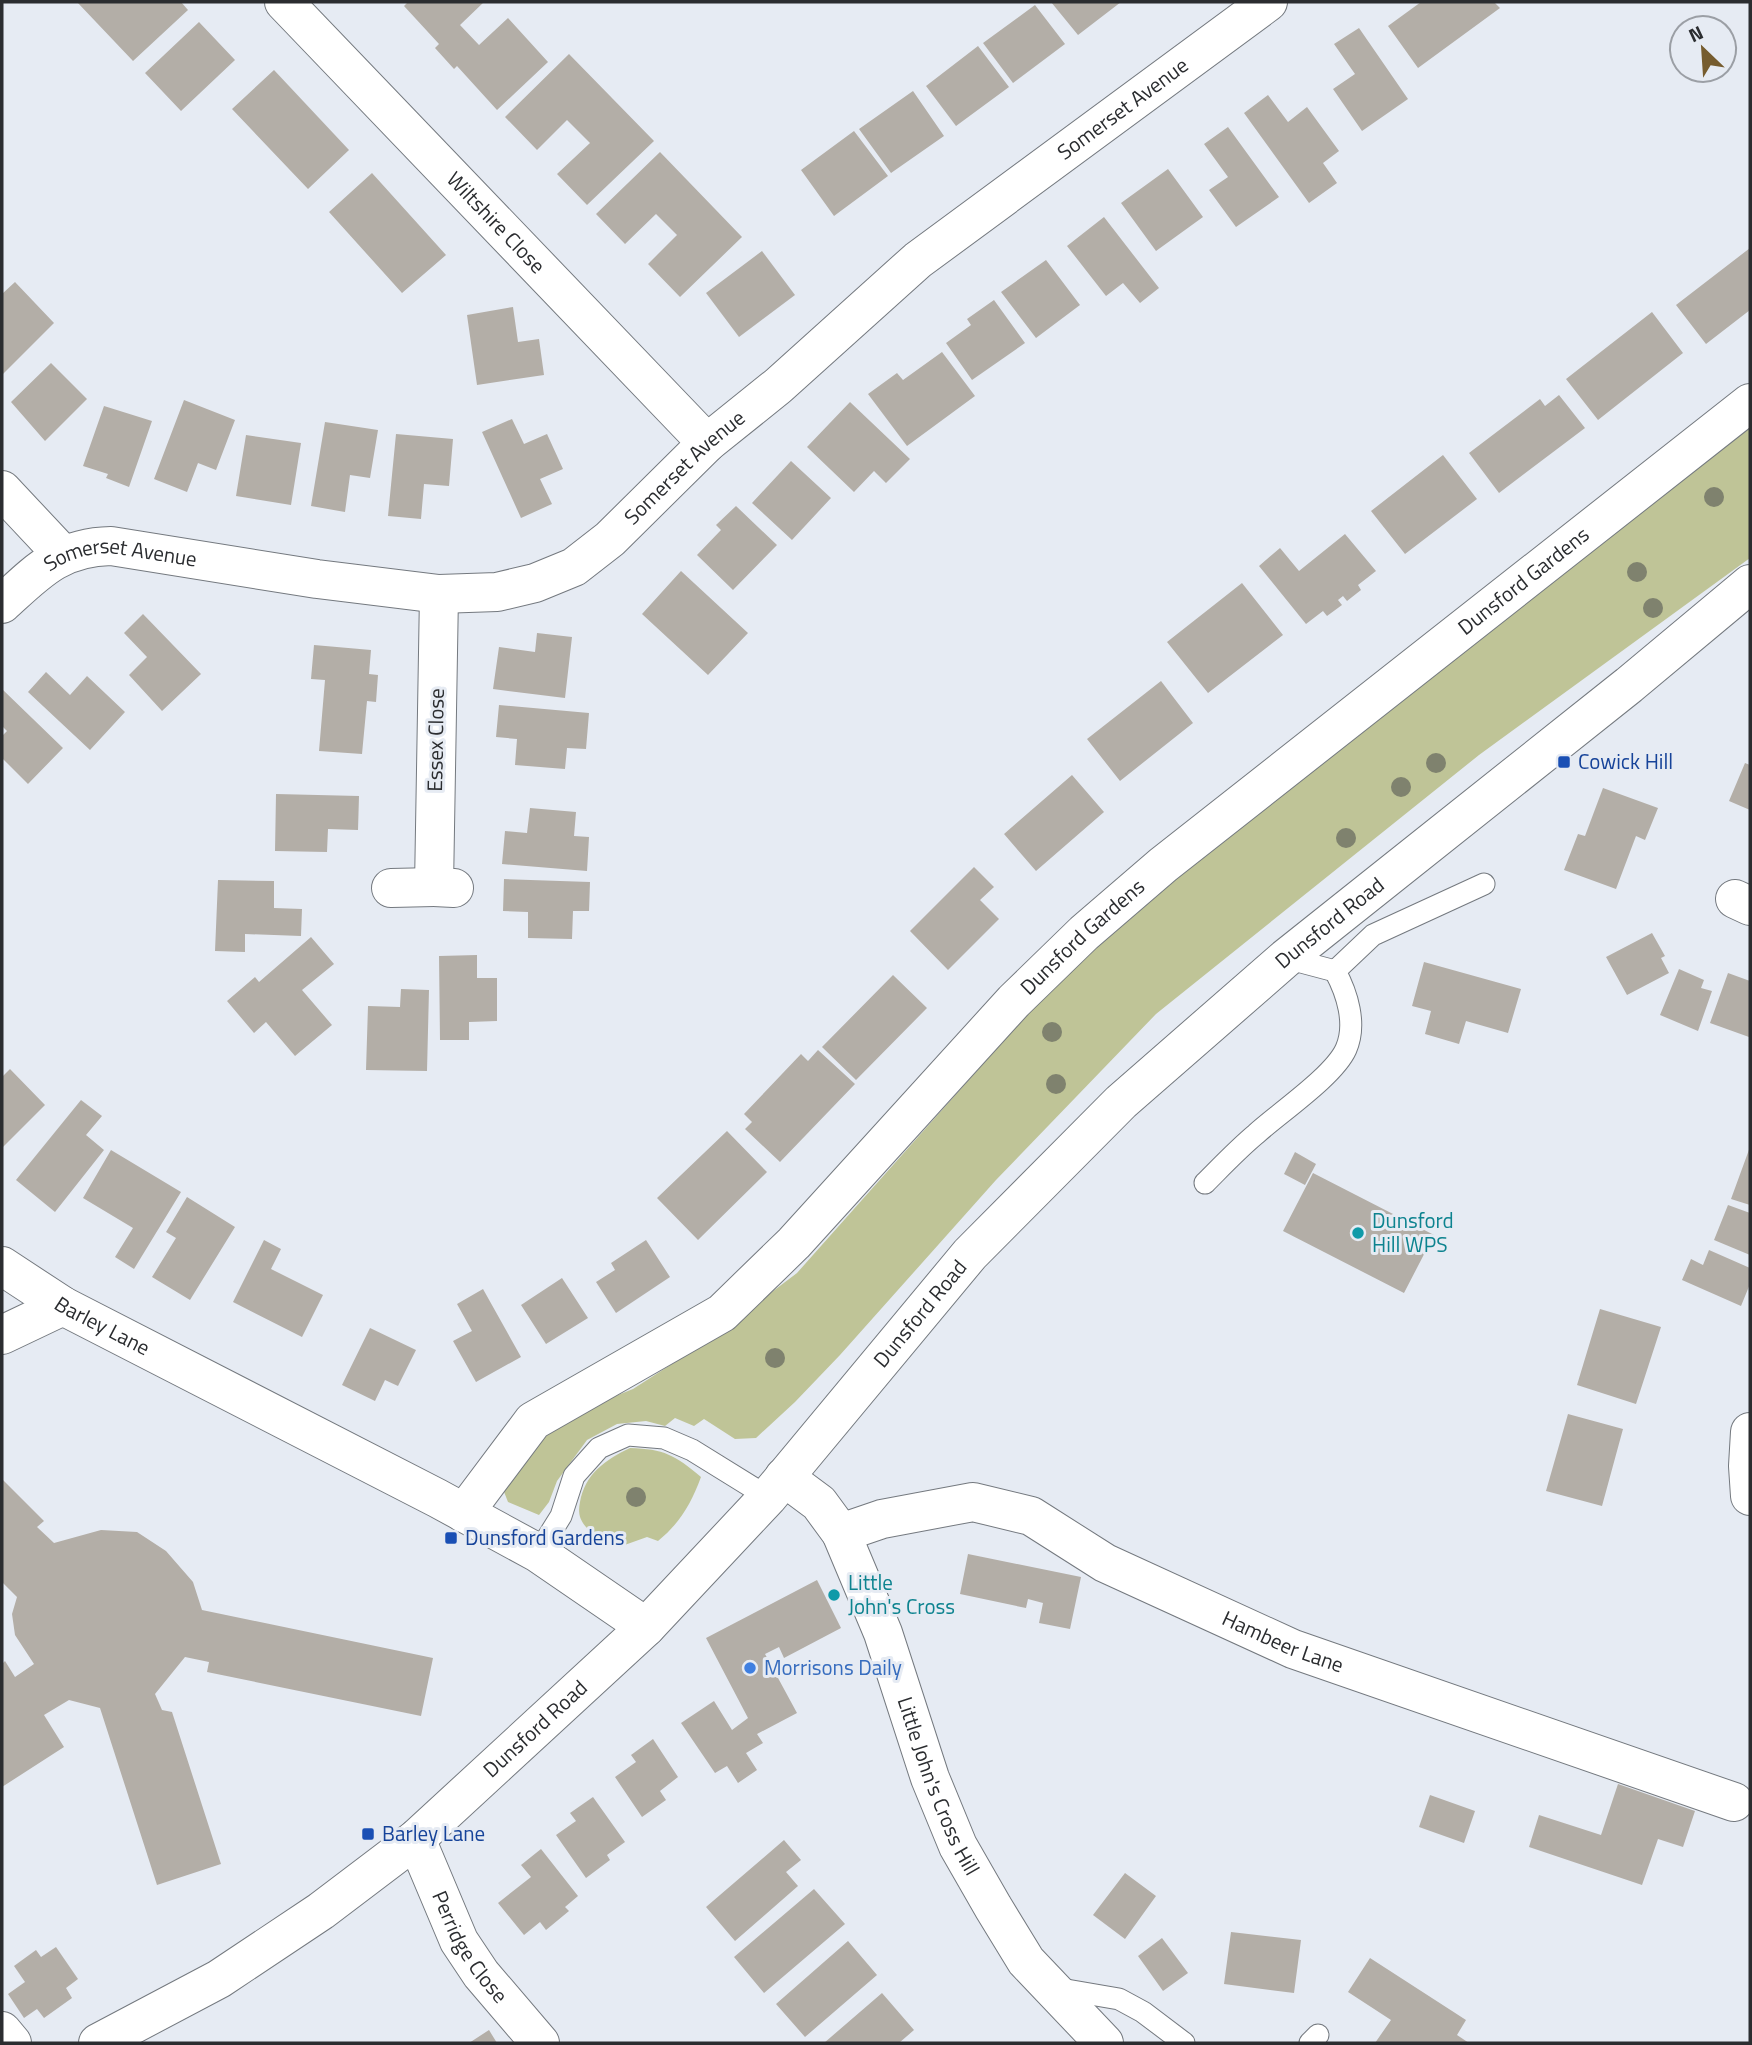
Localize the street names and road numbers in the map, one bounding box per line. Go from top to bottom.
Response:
street label: Somerset Avenue [1050,49,1195,167]
street label: Wiltshire Close [440,164,553,281]
street label: Somerset Avenue [616,402,751,532]
street label: Dunsford Gardens [1450,518,1596,642]
street label: Somerset Avenue [37,529,199,579]
street label: Essex Close [418,688,452,792]
street label: Dunsford Road [1267,869,1391,976]
street label: Dunsford Gardens [1012,871,1151,1002]
street label: Dunsford Road [865,1252,974,1374]
street label: Barley Lane [48,1288,156,1363]
street label: Hambeer Lane [1217,1602,1348,1680]
street label: Dunsford Road [475,1672,594,1785]
street label: Little John's Cross Hill [890,1692,988,1881]
street label: Perridge Close [425,1885,516,2010]

